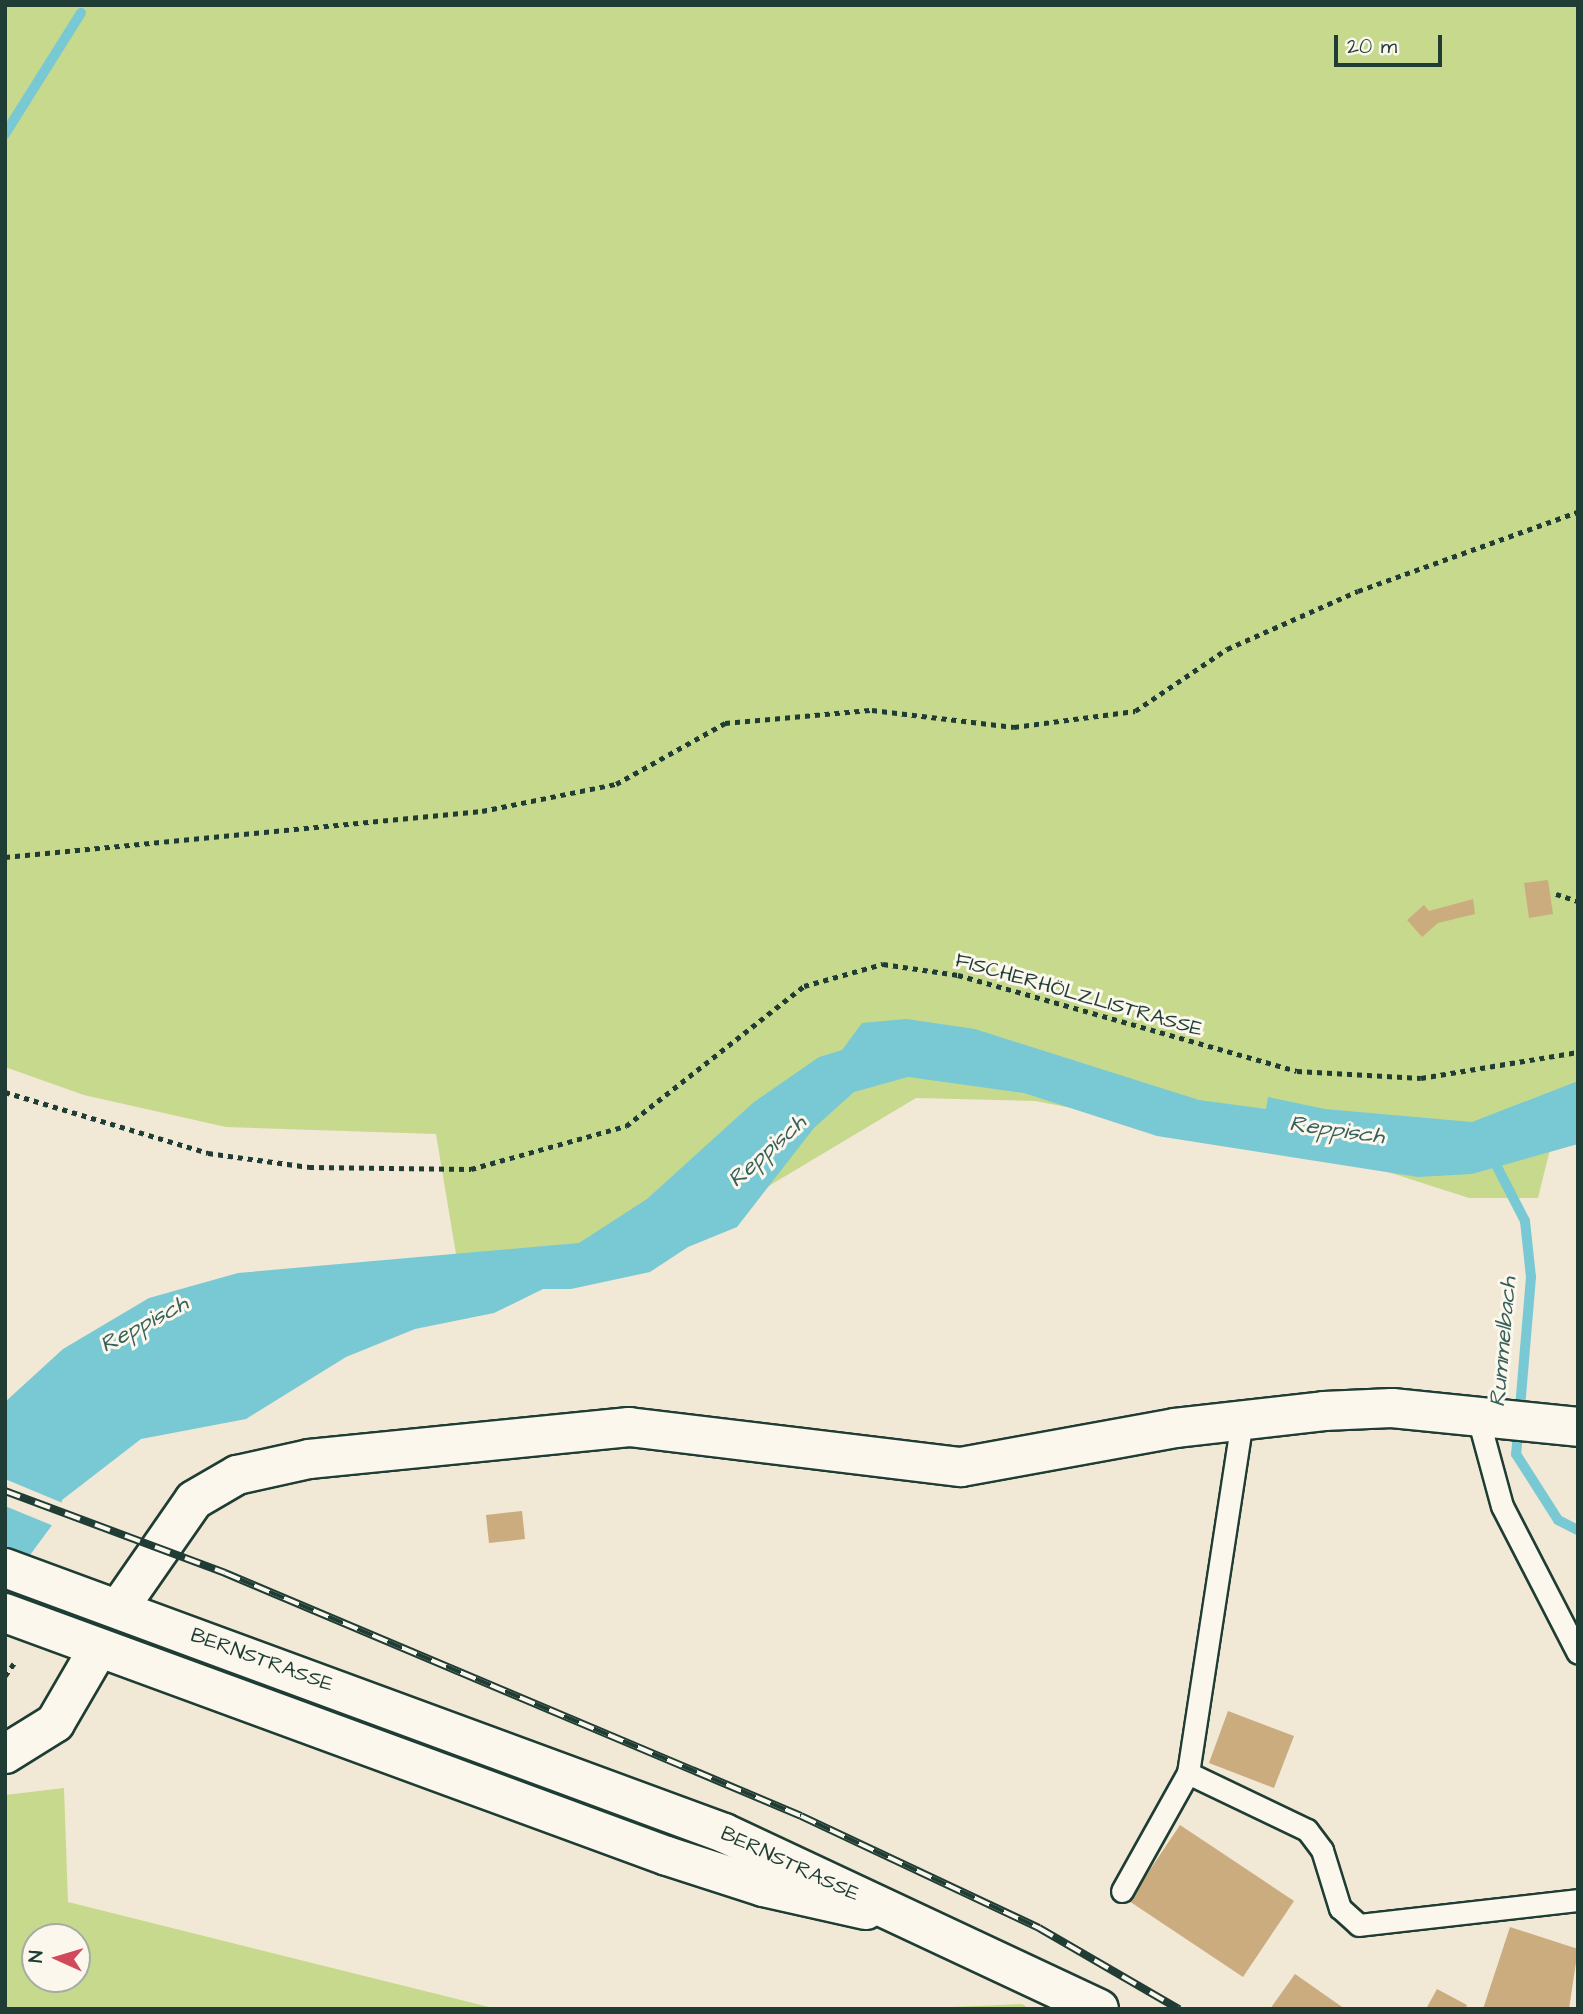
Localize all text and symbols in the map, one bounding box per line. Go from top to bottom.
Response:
scale bar [1338,21,1446,65]
text: 20 m [1347,32,1397,61]
street label: FISCHERHÖLZLISTRASSE [952,948,1206,1042]
water label: Reppisch [722,1109,812,1193]
water label: Reppisch [1288,1110,1386,1150]
water label: Rummelbach [1484,1276,1522,1408]
water label: Reppisch [95,1289,193,1359]
street label: BERNSTRASSE [187,1623,337,1697]
street label: BERNSTRASSE [717,1821,863,1907]
north arrow [21,1923,91,1993]
text: N [23,1950,50,1964]

